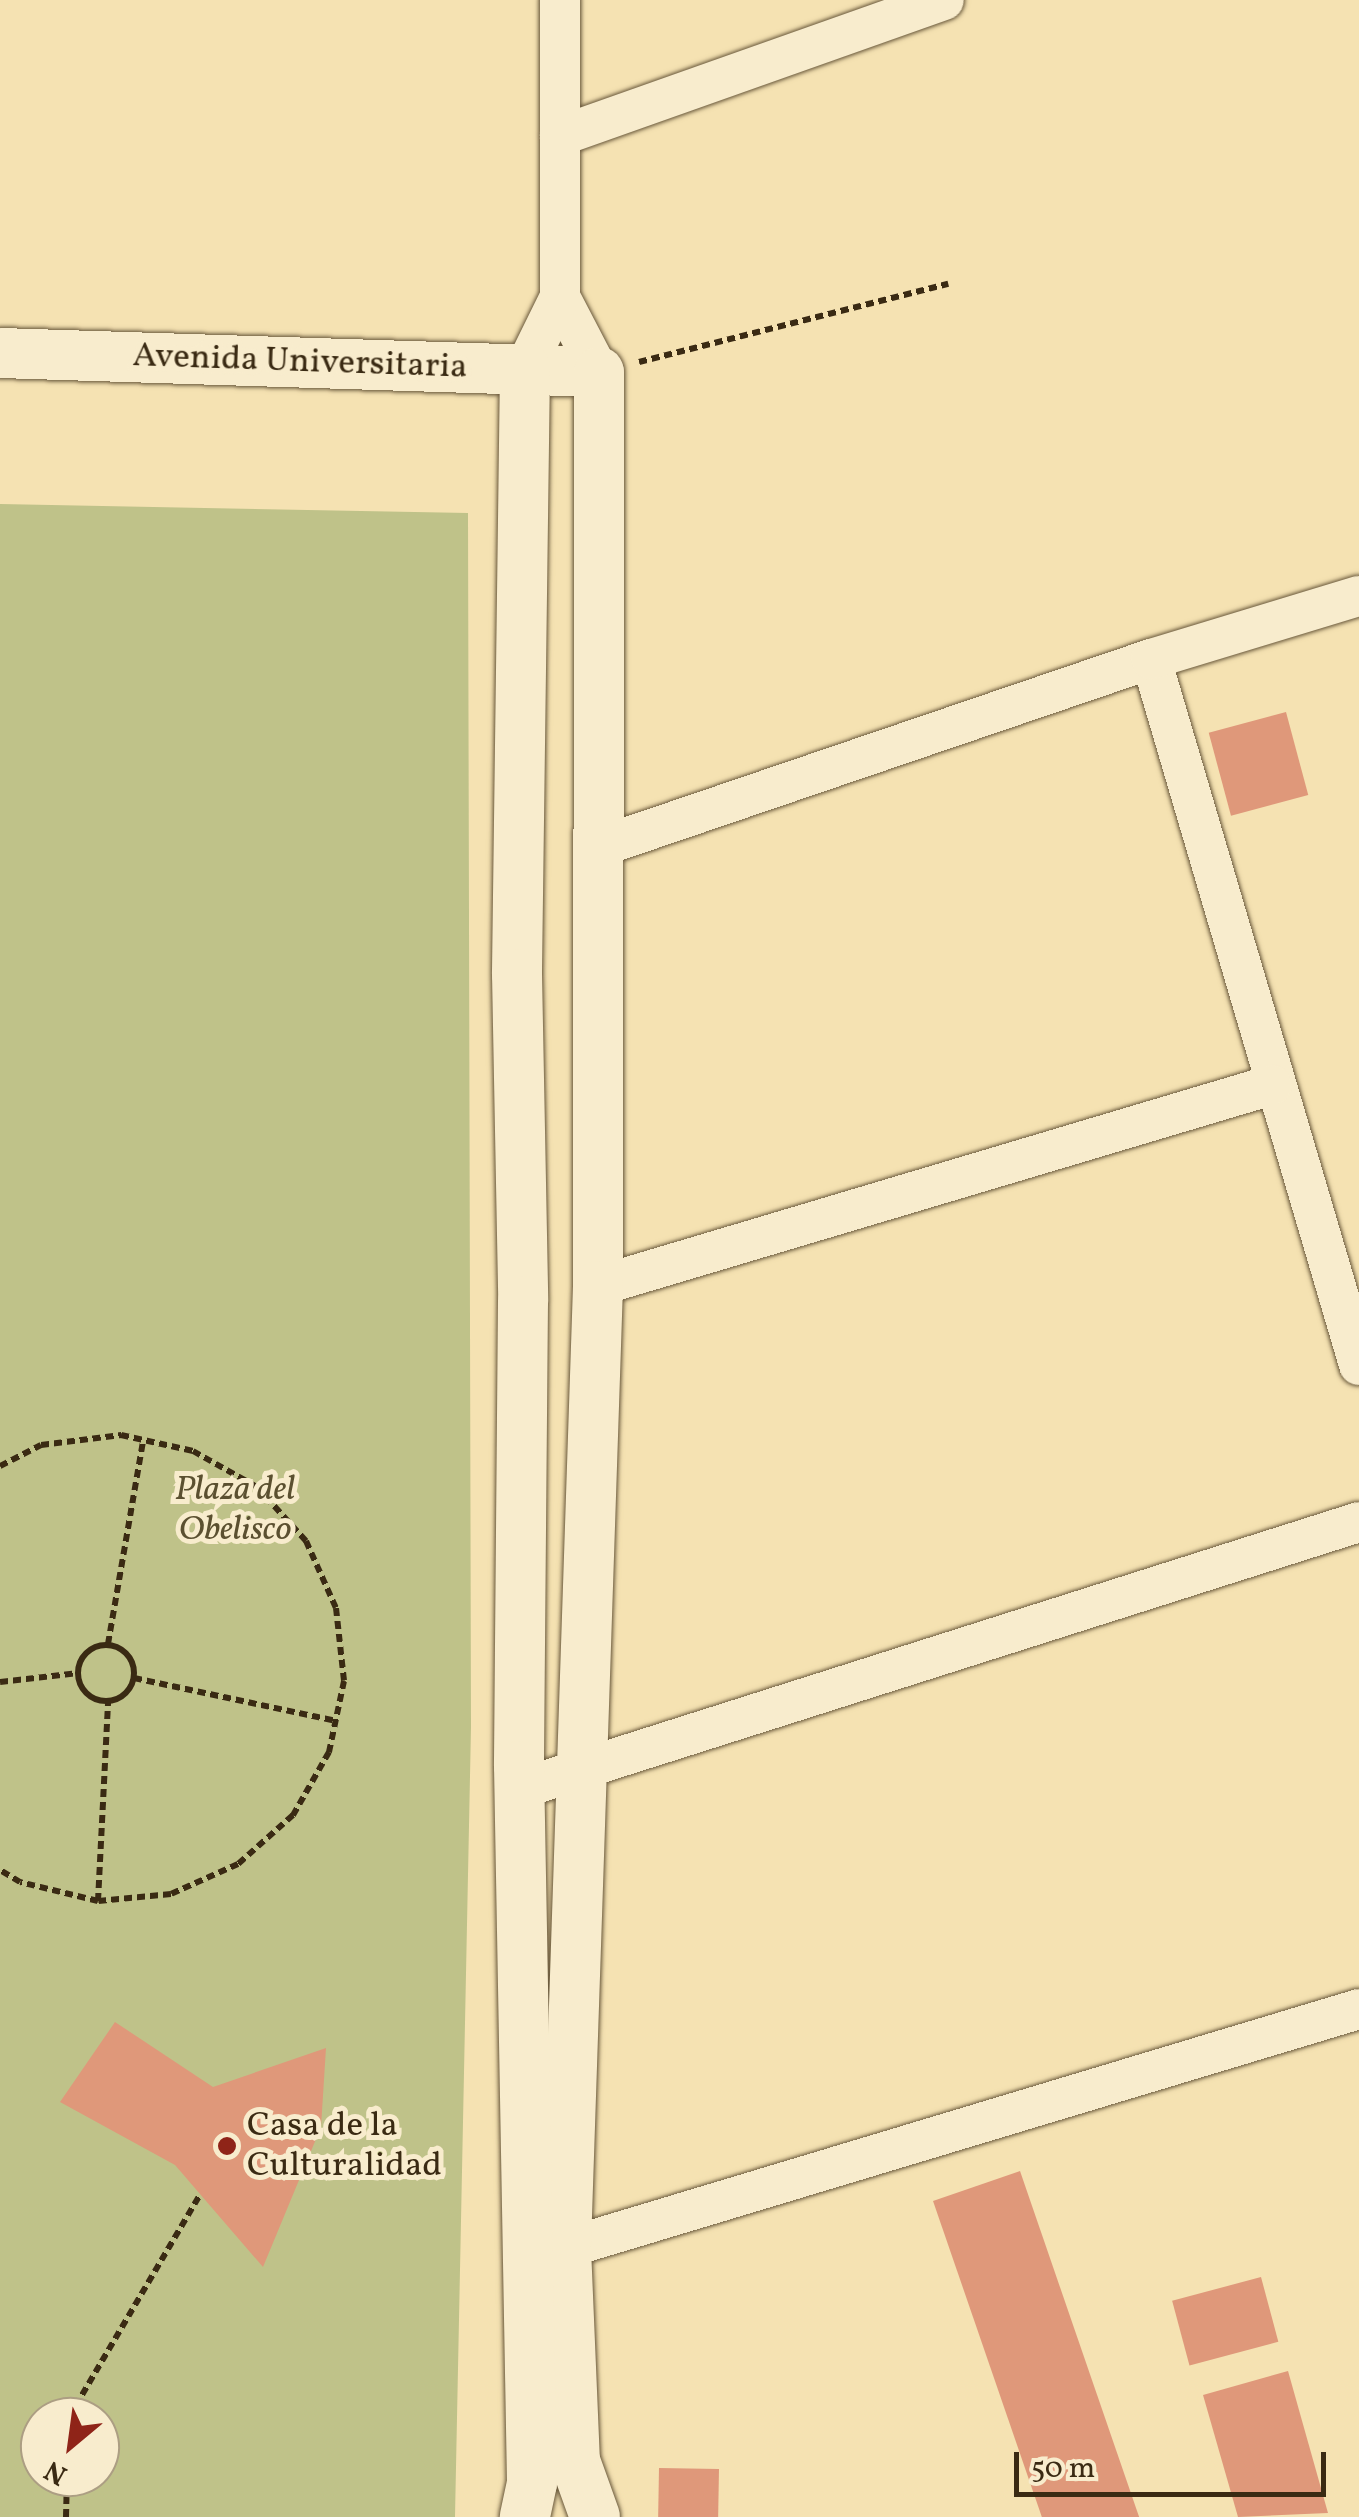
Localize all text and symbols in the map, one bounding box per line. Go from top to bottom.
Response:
street label: Avenida Universitaria [132,335,468,389]
park label: Plaza del Obelisco [175,1469,295,1551]
place label: Casa de la Culturalidad [247,2105,442,2187]
marker: Casa de la Culturalidad [216,2135,238,2157]
north arrow [20,2397,120,2497]
scale bar [1019,2432,1332,2494]
text: 50 m [1031,2448,1095,2490]
text: N [38,2450,75,2494]

